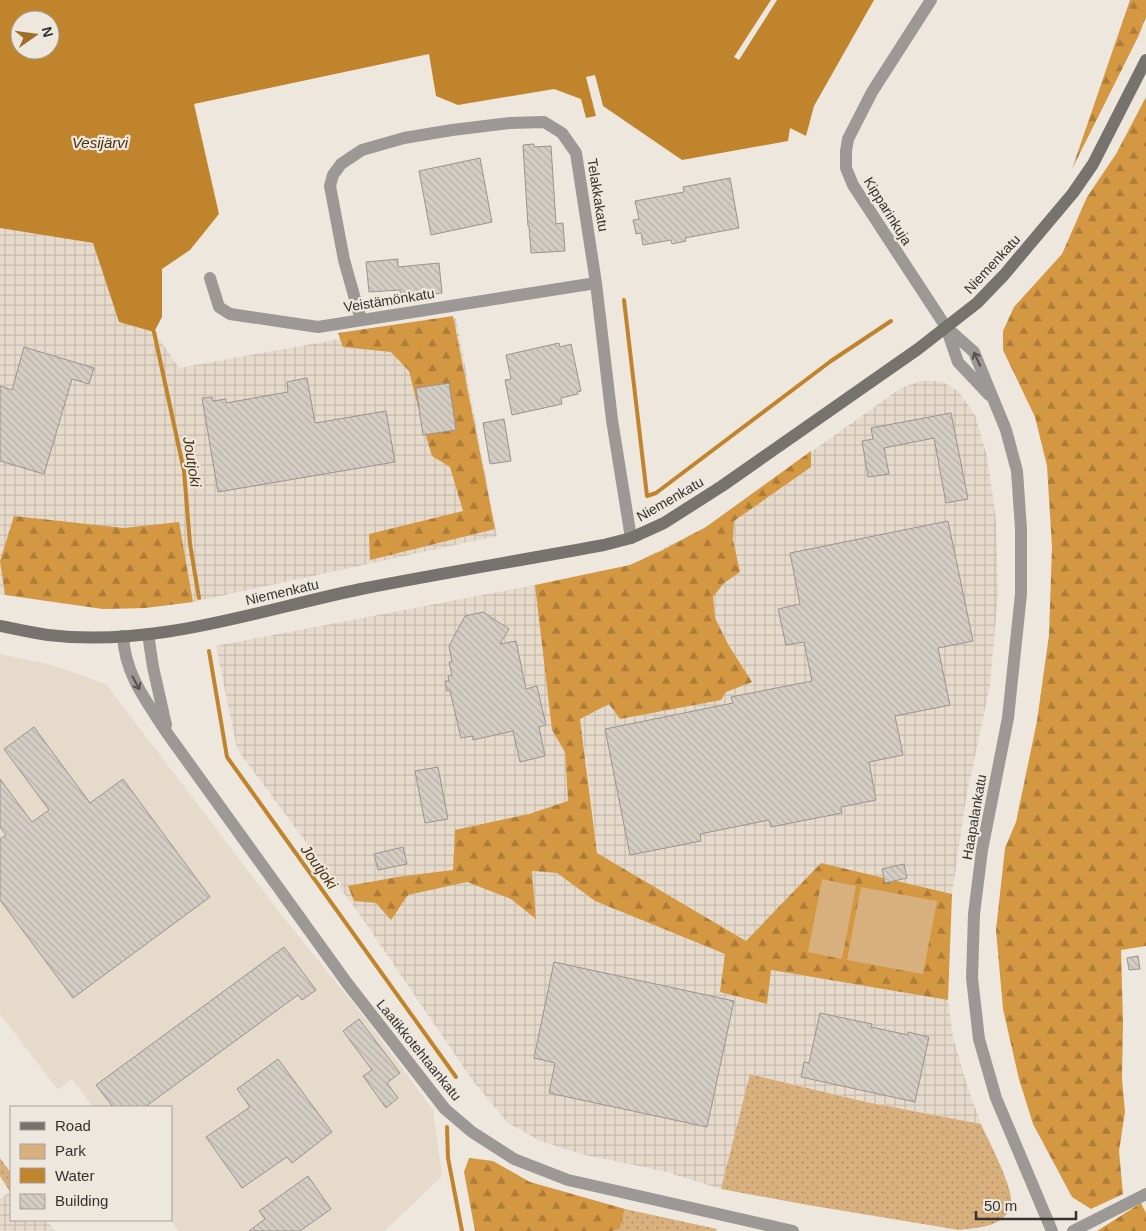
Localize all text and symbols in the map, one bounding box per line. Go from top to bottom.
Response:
north arrow [10,10,60,60]
text: N [39,25,57,39]
water label: Vesijärvi [72,134,129,151]
street label: Telakkakatu [584,157,612,233]
street label: Kipparinkuja [861,174,915,248]
street label: Niemenkatu [961,231,1023,297]
street label: Veistämönkatu [342,285,436,315]
one-way arrow [971,352,981,367]
water label: Joutjoki [180,434,205,489]
street label: Niemenkatu [634,473,706,525]
street label: Niemenkatu [244,576,320,608]
one-way arrow [131,675,141,690]
street label: Haapalankatu [959,773,989,861]
water label: Joutjoki [297,840,342,893]
street label: Laatikkotehtaankatu [373,996,465,1104]
legend [10,1106,172,1221]
text: Road [55,1117,91,1134]
text: Park [55,1142,86,1159]
text: Water [55,1167,94,1184]
scale bar [976,1188,1076,1220]
text: Building [55,1192,108,1209]
text: 50 m [984,1197,1017,1214]

